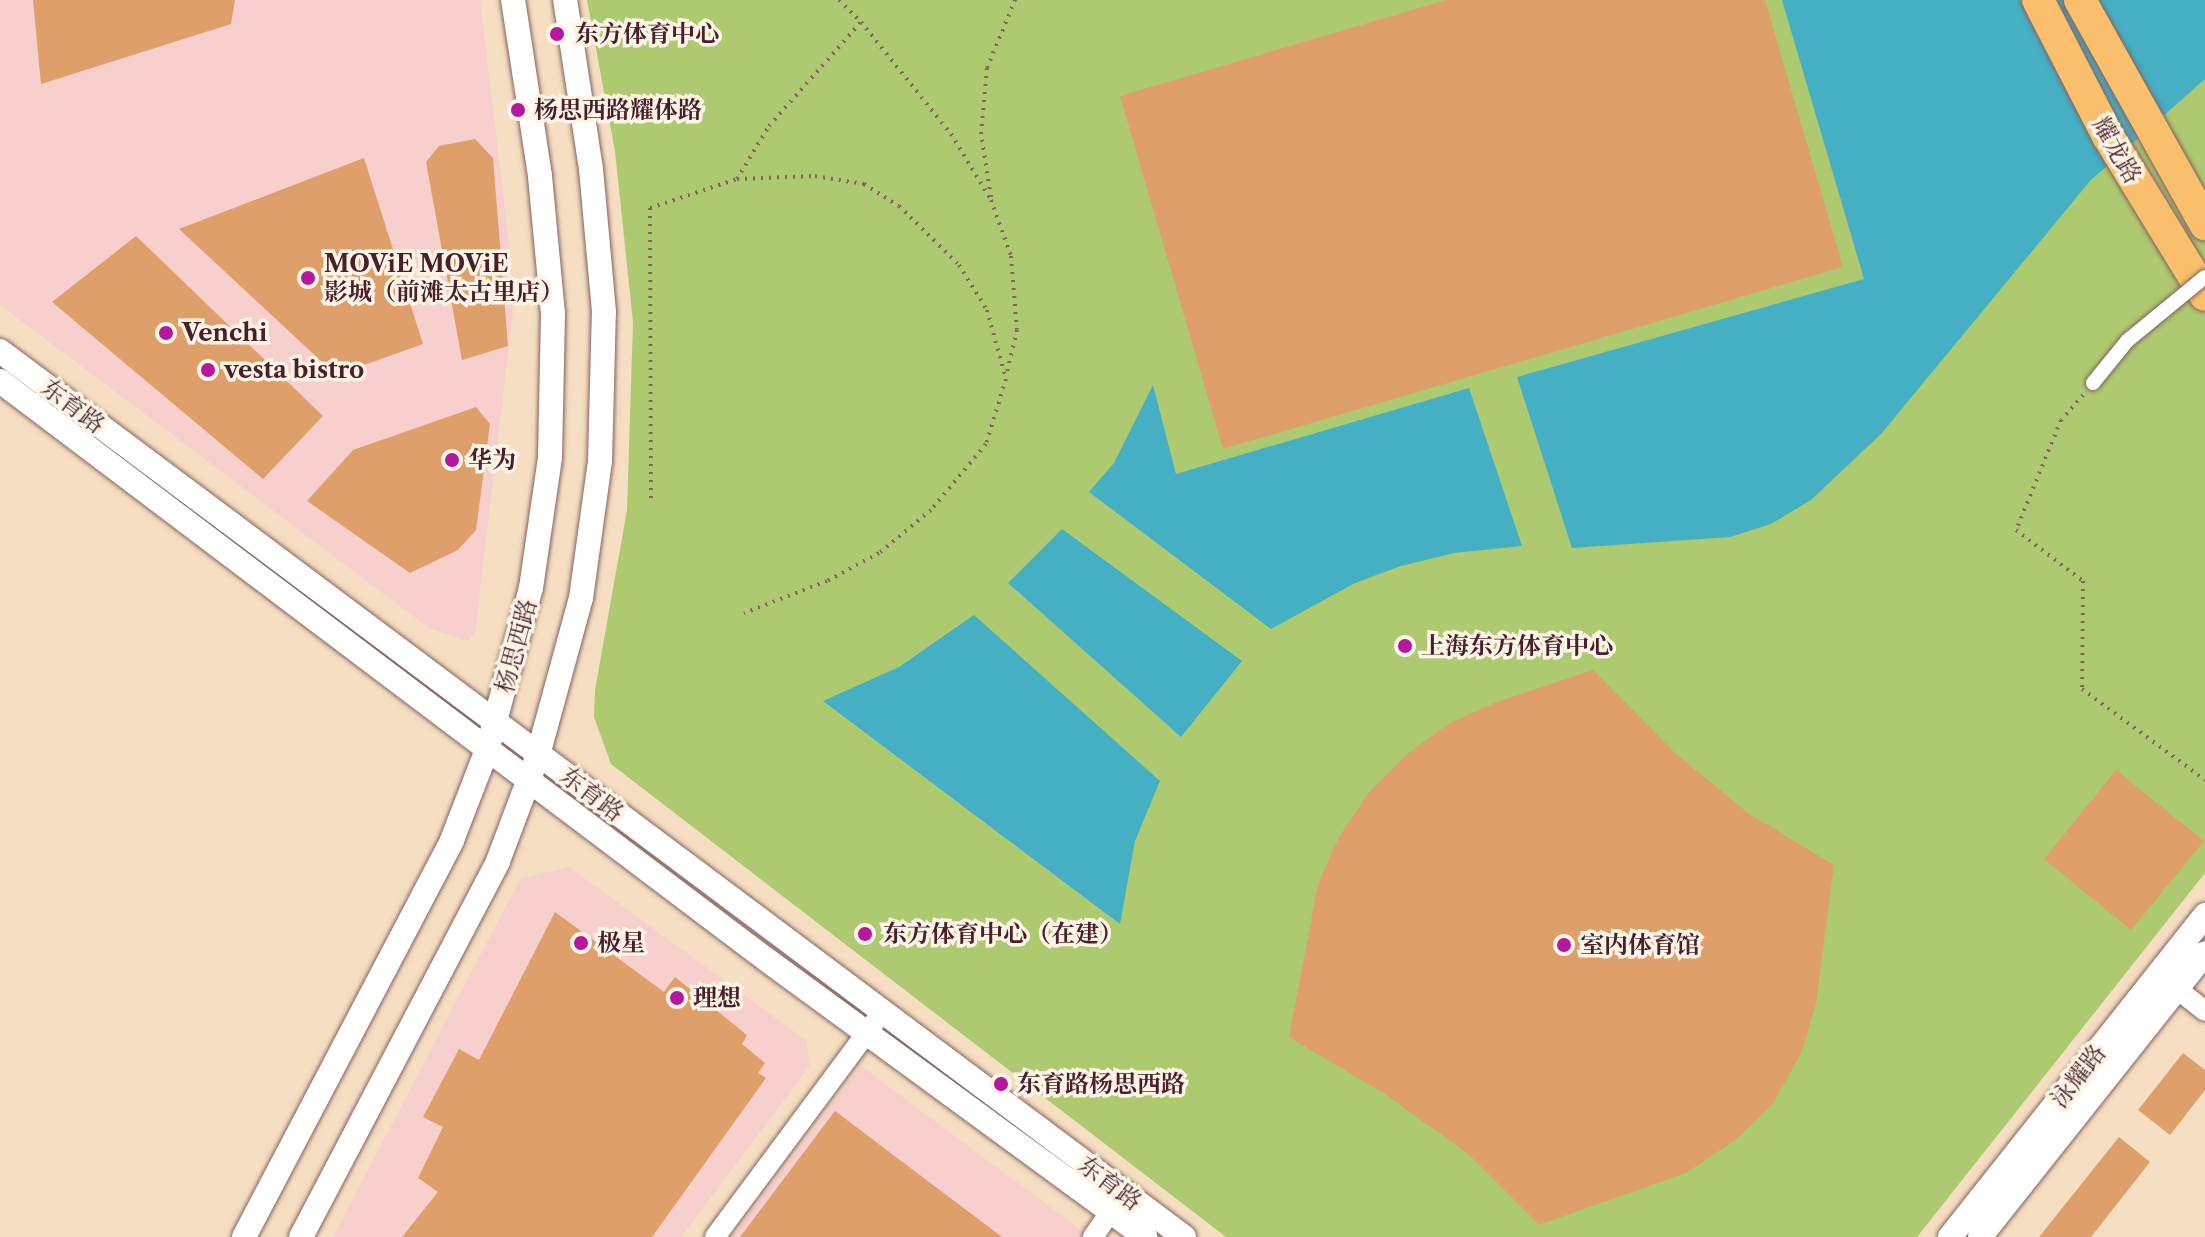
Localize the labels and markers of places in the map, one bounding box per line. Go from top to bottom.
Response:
place label: 东方体育中心 [575,20,719,48]
marker: 东方体育中心 [546,23,568,45]
place label: 杨思西路耀体路 [534,96,702,124]
marker: 杨思西路耀体路 [509,101,527,119]
place label: MOViE MOViE 影城（前滩太古里店） [324,250,564,306]
marker: MOViE MOViE 影城（前滩太古里店） [299,269,317,287]
place label: Venchi [182,319,267,347]
marker: Venchi [157,324,175,342]
place label: vesta bistro [224,356,365,384]
marker: vesta bistro [199,361,217,379]
place label: 华为 [468,446,516,474]
marker: 华为 [443,451,461,469]
place label: 上海东方体育中心 [1421,632,1613,660]
marker: 上海东方体育中心 [1396,637,1414,655]
place label: 东方体育中心（在建） [883,920,1123,948]
marker: 东方体育中心（在建） [854,923,876,945]
place label: 极星 [597,929,645,957]
place label: 室内体育馆 [1580,931,1700,959]
marker: 极星 [572,934,590,952]
marker: 室内体育馆 [1555,936,1573,954]
place label: 理想 [693,984,741,1012]
marker: 理想 [668,989,686,1007]
place label: 东育路杨思西路 [1017,1070,1185,1098]
marker: 东育路杨思西路 [992,1075,1010,1093]

